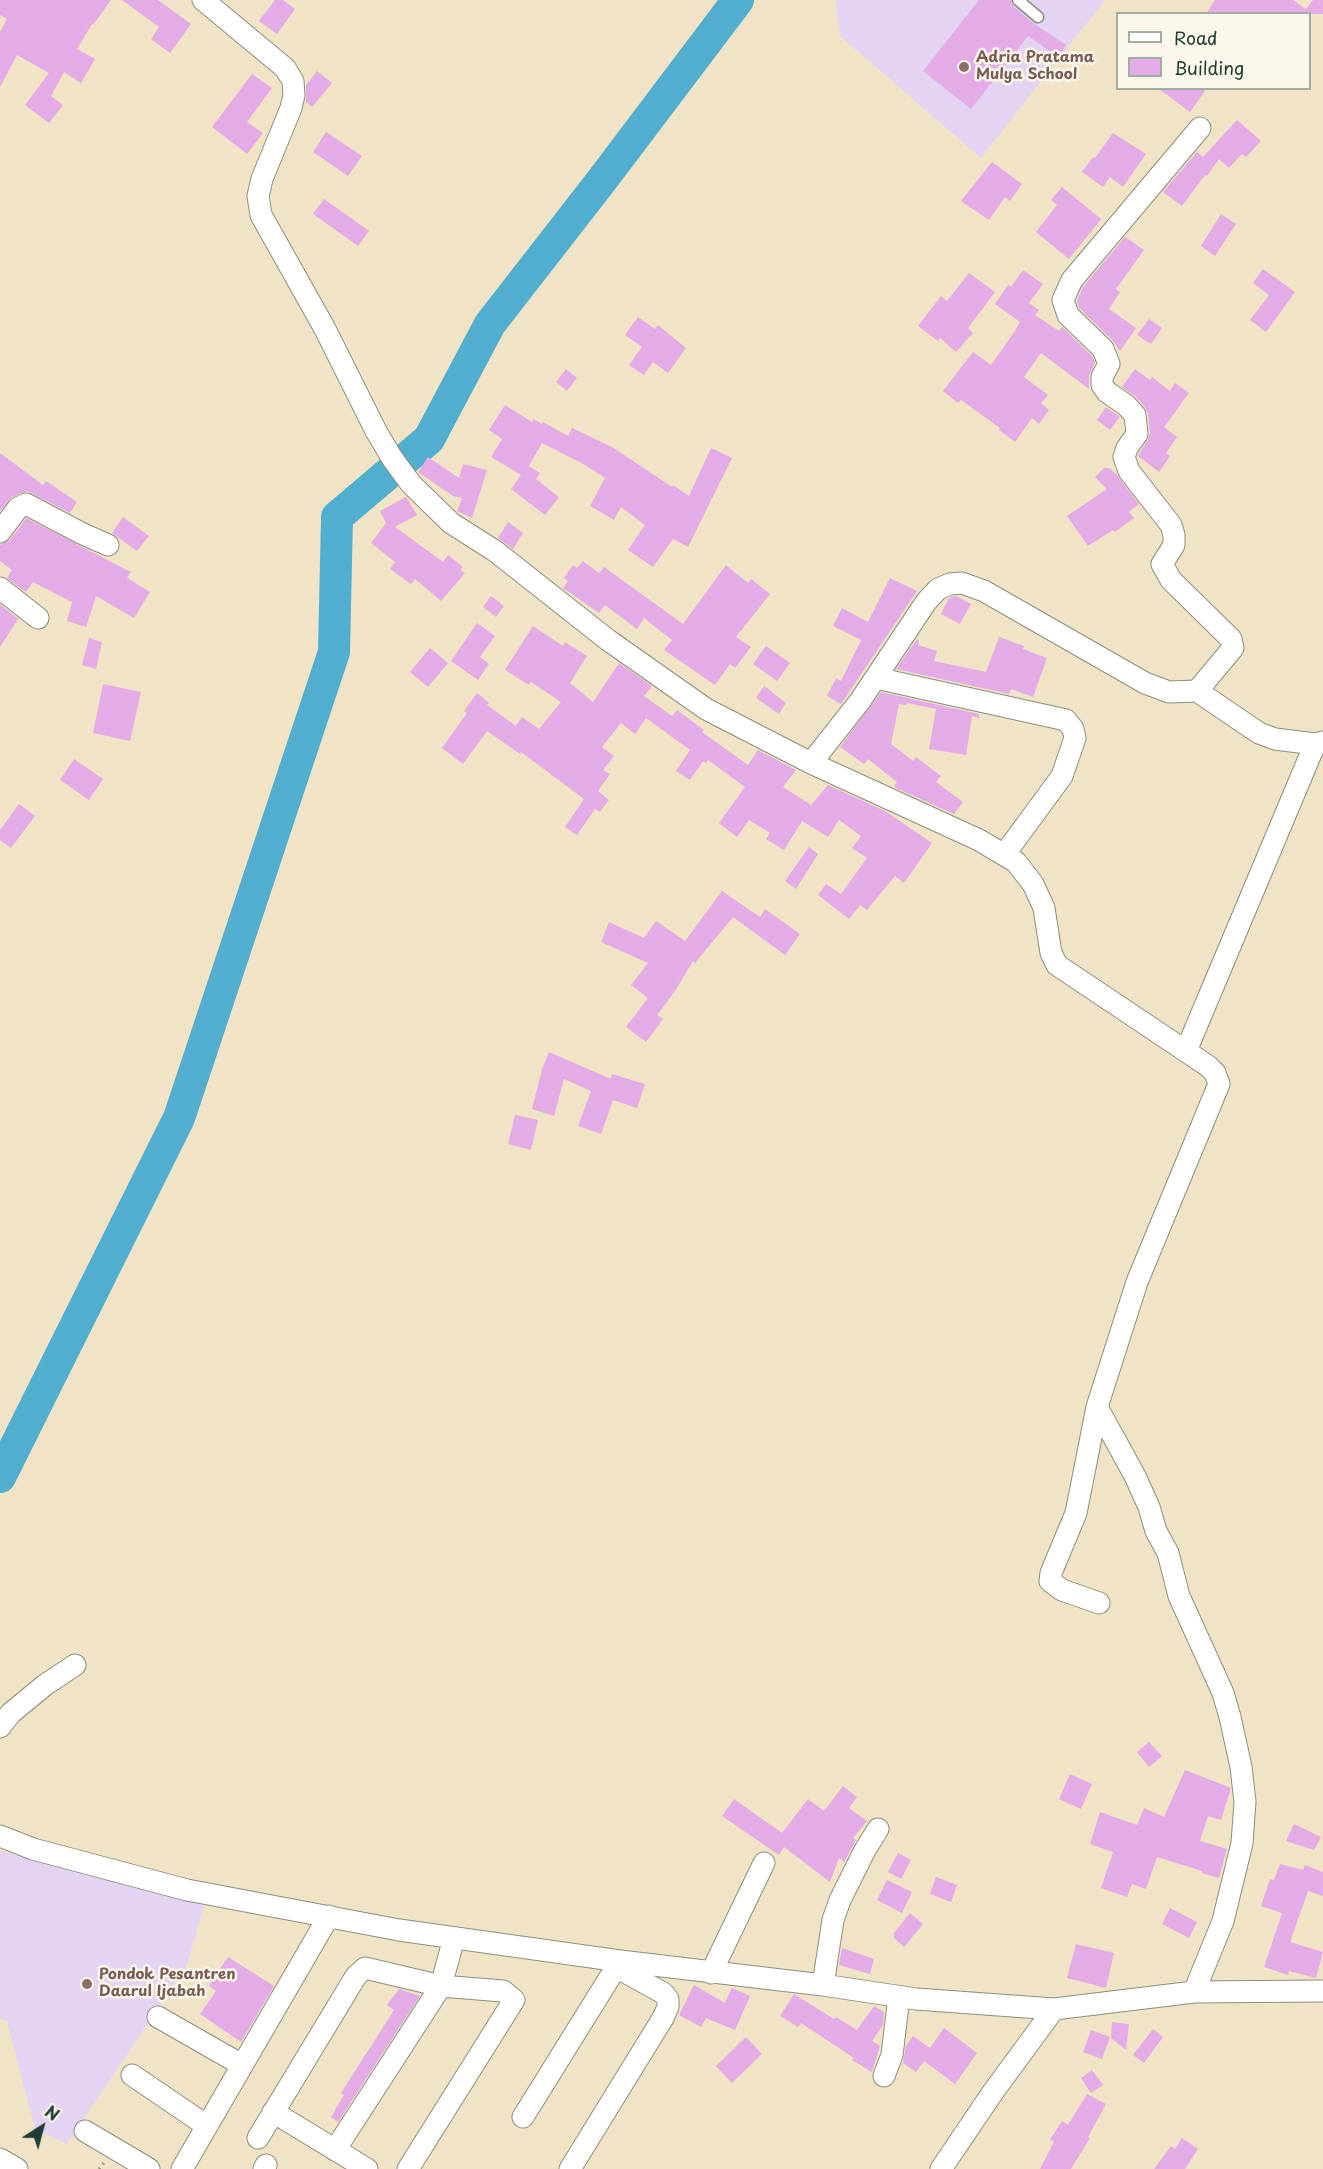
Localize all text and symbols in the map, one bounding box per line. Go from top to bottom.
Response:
legend [1116,12,1311,90]
text: Road [1174,24,1218,51]
place label: Adria Pratama Mulya School [976,49,1094,84]
text: Building [1174,54,1244,81]
marker: Adria Pratama Mulya School [957,60,971,74]
place label: Pondok Pesantren Daarul Ijabah [99,1966,236,2001]
marker: Pondok Pesantren Daarul Ijabah [80,1977,94,1991]
north arrow [12,2097,72,2157]
text: N [40,2099,65,2126]

